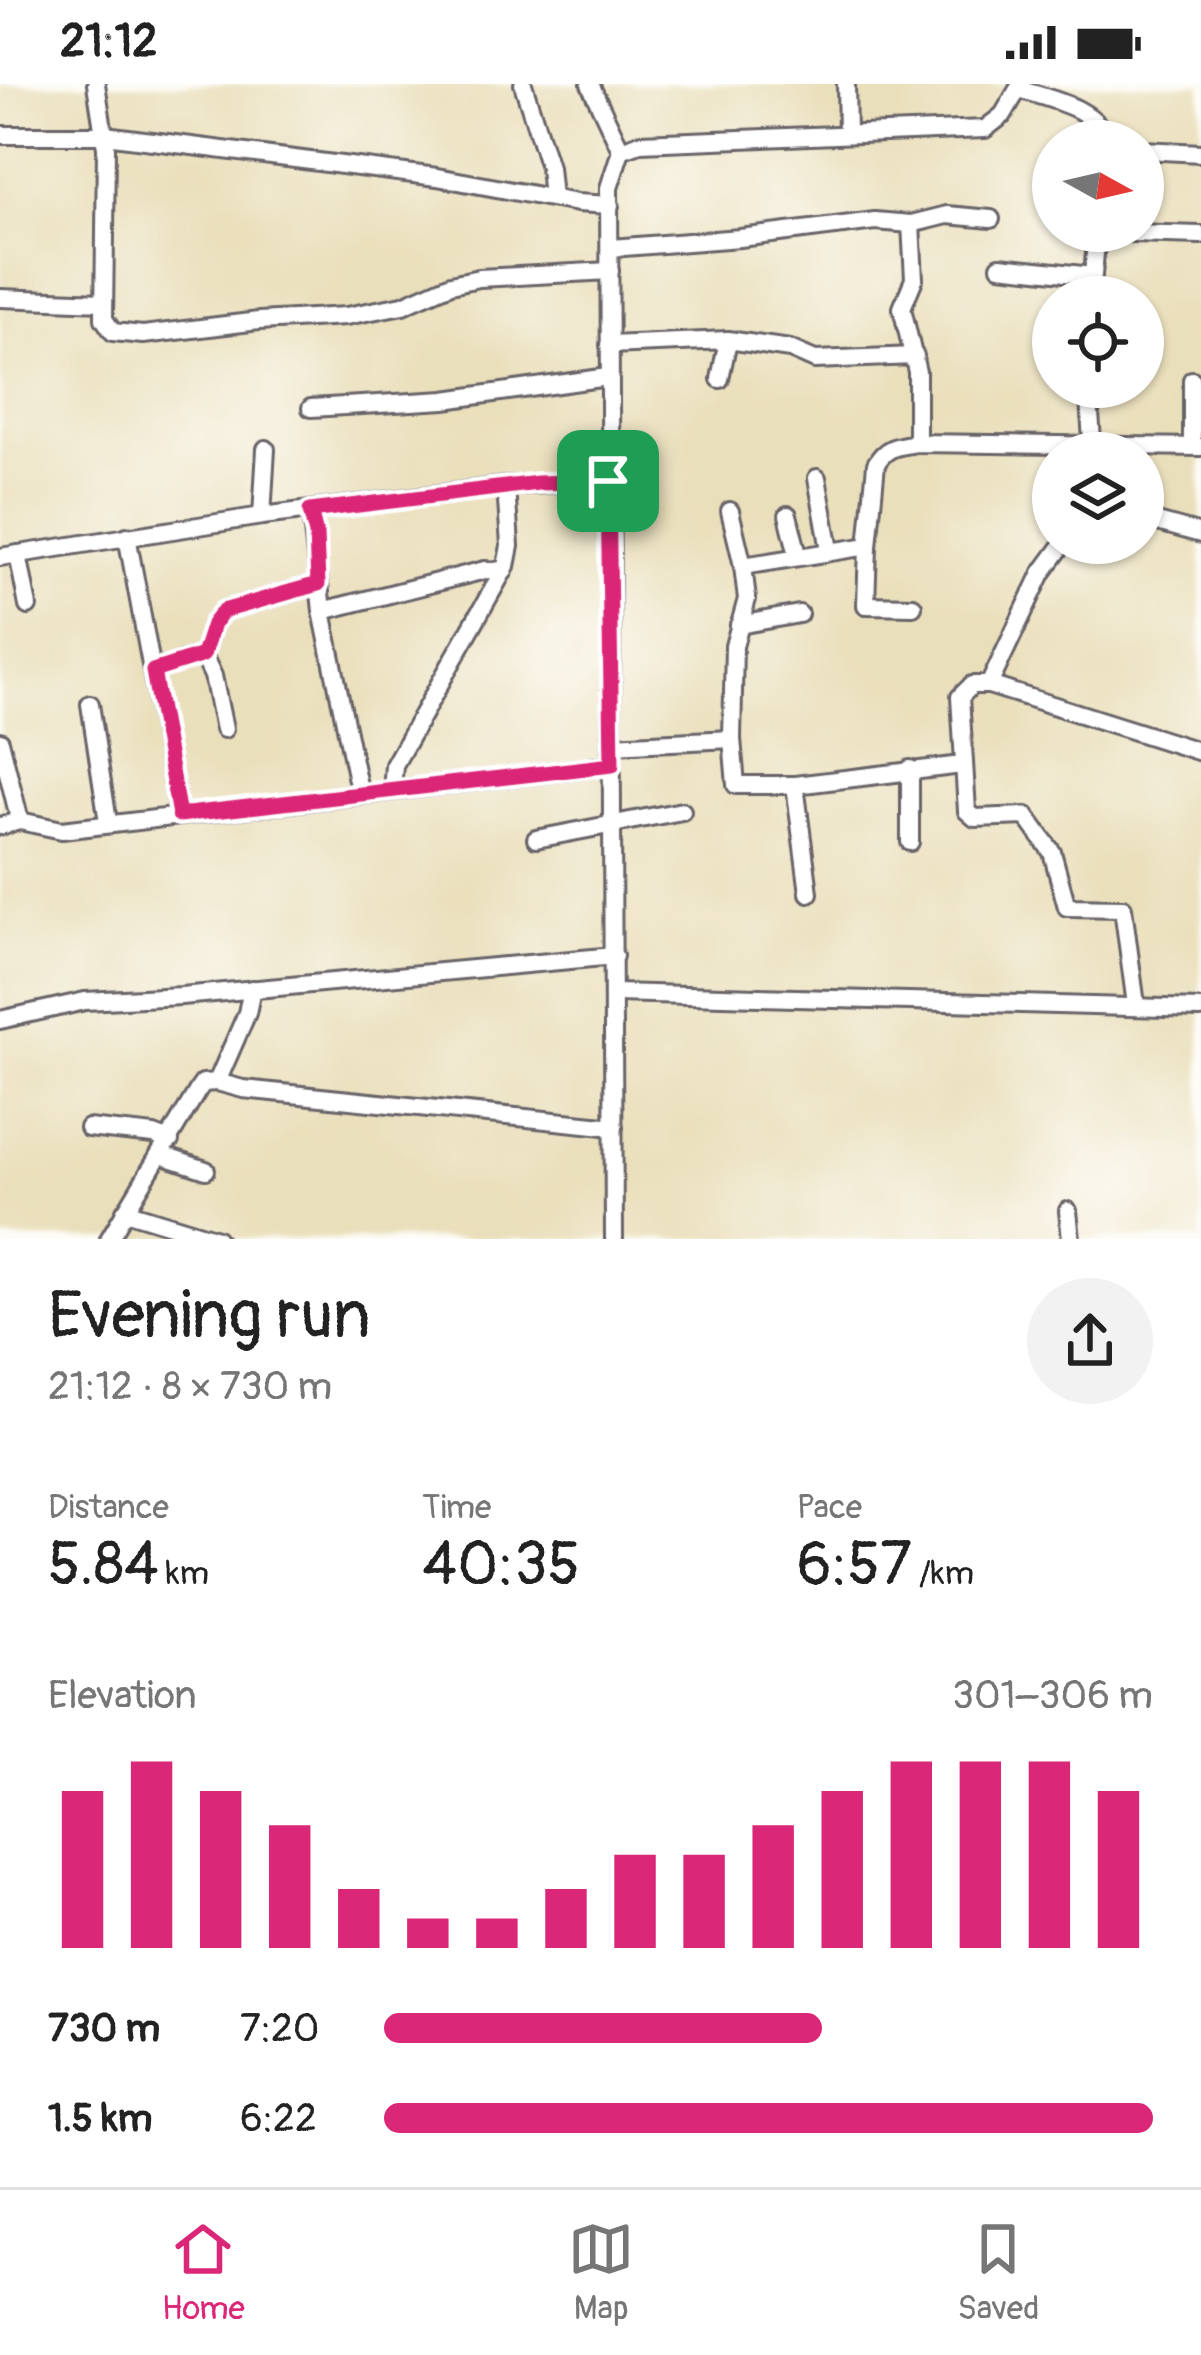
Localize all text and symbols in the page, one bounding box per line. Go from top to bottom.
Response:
text: 21:12 [60,14,158,70]
north arrow [1032,120,1164,252]
map controls [1032,120,1164,564]
button: locate [1032,276,1164,408]
pin [557,430,659,532]
button: layers [1032,432,1164,564]
icon: arrive [575,448,641,514]
text: Evening run [48,1275,371,1358]
button: share [1027,1278,1153,1404]
text: 21:12 · 8 × 730 m [48,1362,332,1411]
text: Distance [48,1487,169,1528]
text: Time [422,1487,491,1528]
text: Pace [797,1487,862,1528]
text: 5.84 [48,1528,159,1603]
text: 40:35 [422,1528,580,1603]
text: 6:57 [797,1528,912,1603]
text: km [159,1553,209,1594]
text: /km [912,1553,974,1594]
text: Elevation [48,1671,197,1720]
text: 301–306 m [952,1671,1153,1720]
text: 730 m [48,2004,160,2053]
text: 7:20 [240,2004,319,2053]
text: 1.5 km [48,2094,152,2143]
text: 6:22 [240,2094,317,2143]
tab: Home [162,2216,245,2329]
tab: Map [568,2216,634,2329]
tab: Saved [957,2216,1039,2329]

